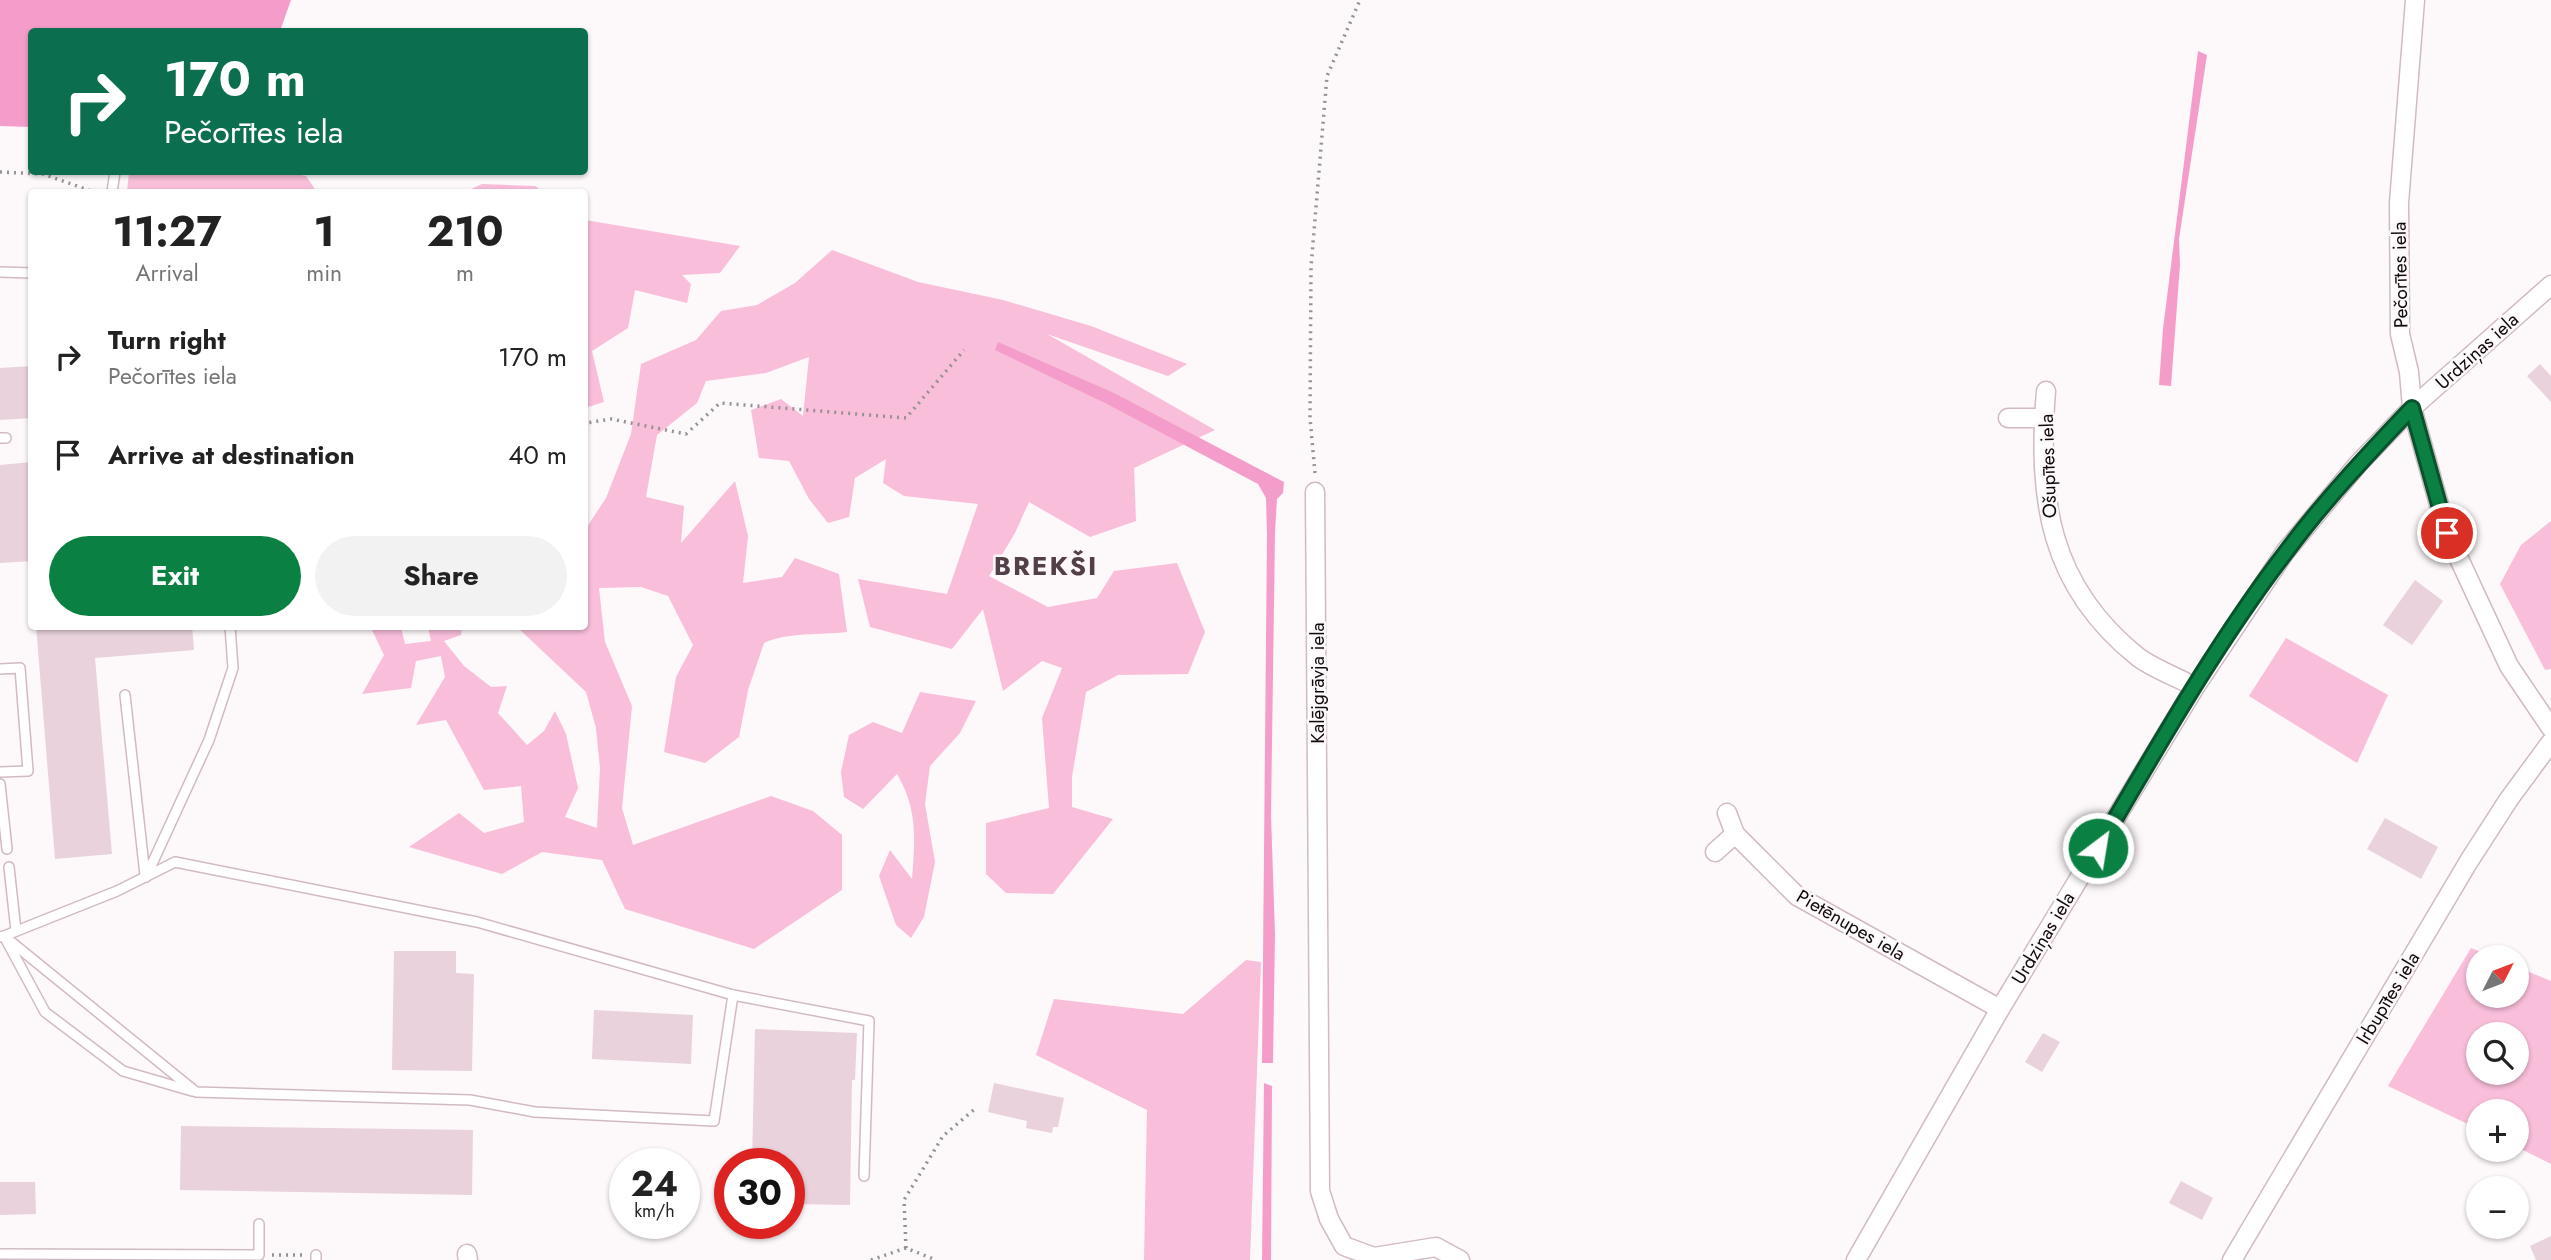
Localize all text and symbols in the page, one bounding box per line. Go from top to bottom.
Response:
text: 170 m [164,44,306,114]
icon: right [49,56,140,147]
text: Pečorītes iela [164,109,343,155]
text: 11:27 [113,201,222,262]
text: 1 [314,201,335,262]
text: 210 [427,201,503,262]
street label: Pečorītes iela [2386,222,2414,328]
text: Arrival [135,256,199,290]
text: min [306,256,342,290]
text: m [456,256,474,290]
street label: Urdziņas iela [2429,306,2525,396]
text: Turn right [108,321,226,359]
icon: right [49,338,87,376]
text: 170 m [498,338,567,376]
text: Pečorītes iela [108,359,237,393]
street label: Ošupītes iela [2033,413,2063,519]
icon: arrive [49,436,87,474]
text: Arrive at destination [108,436,355,474]
text: 40 m [508,436,567,474]
pin [2417,503,2477,563]
icon: arrive [2428,514,2466,552]
button: Exit [49,536,301,616]
button: Share [315,536,567,616]
district label: BREKŠI [994,547,1098,585]
street label: Kalējgrāvja iela [1304,622,1331,744]
position arrow [2061,811,2135,885]
street label: Pietēnupes iela [1792,883,1910,967]
street label: Urdziņas iela [2005,887,2081,989]
north arrow [2466,945,2529,1008]
map controls [2466,945,2529,1239]
street label: Irbupītes iela [2350,947,2426,1049]
button: search [2466,1022,2529,1085]
button: + [2466,1099,2529,1162]
speed limit sign: 30 [714,1148,805,1239]
text: 24 [631,1159,678,1209]
button: − [2466,1176,2529,1239]
text: km/h [634,1198,675,1224]

